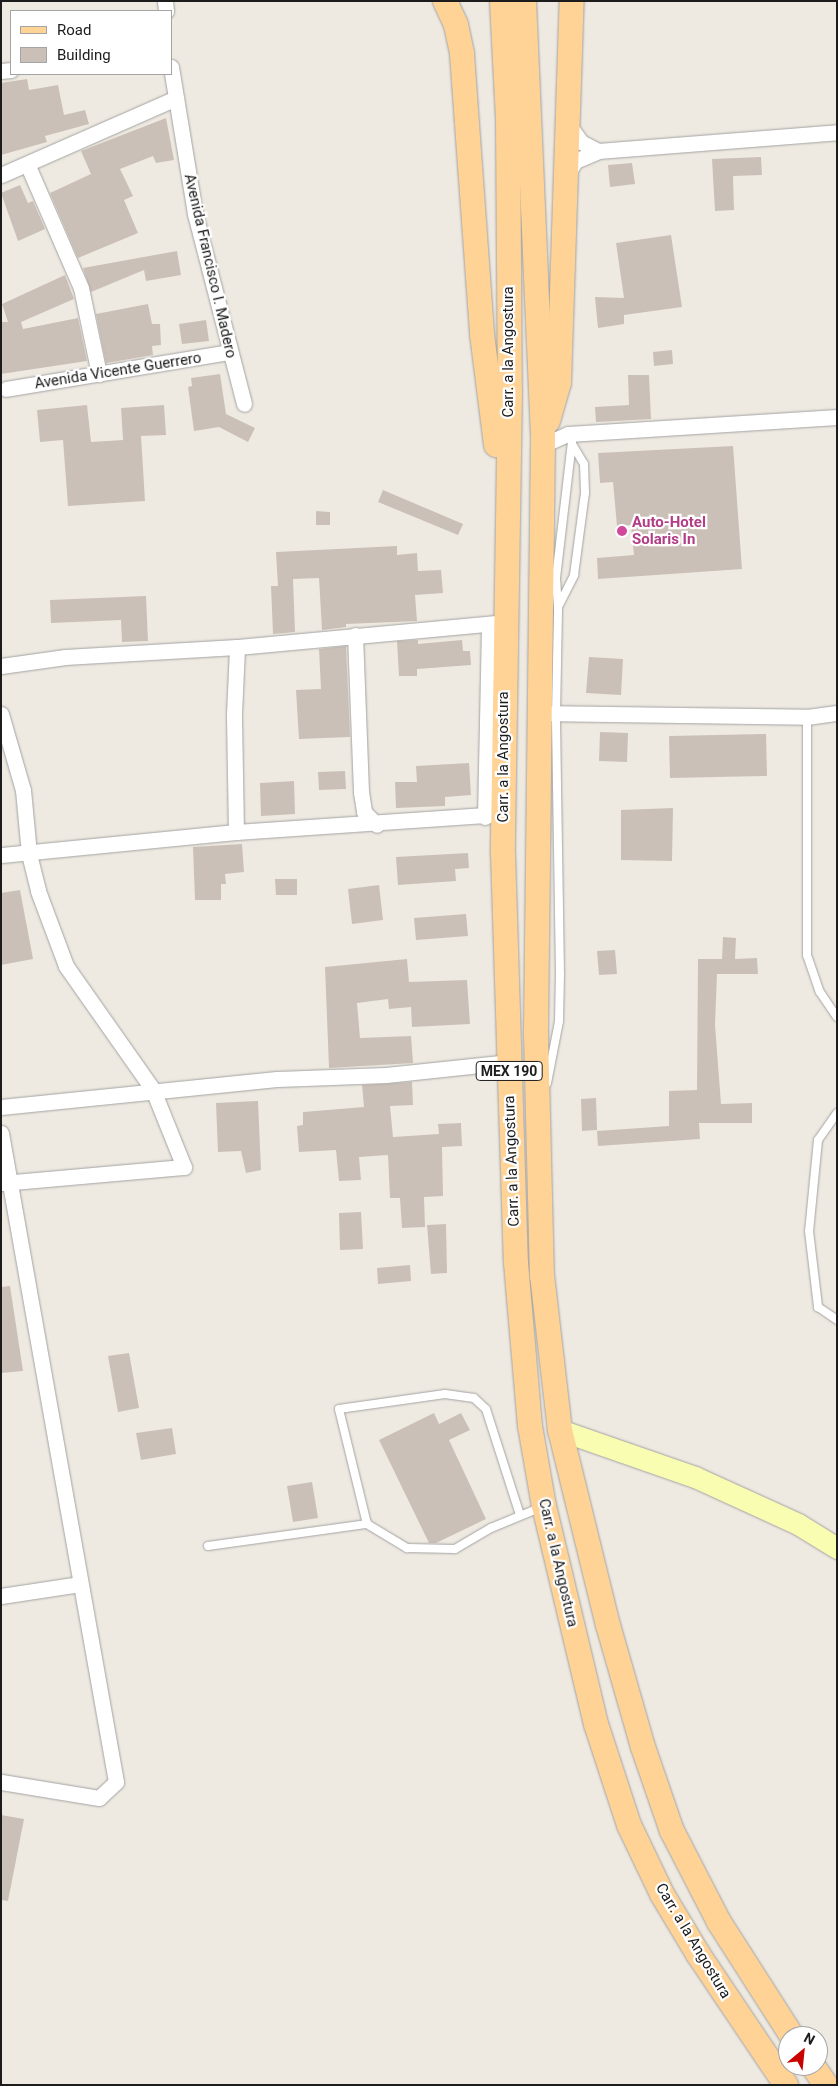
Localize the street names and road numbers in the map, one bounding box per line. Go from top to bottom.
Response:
street label: Avenida Francisco I. Madero [180,172,240,360]
street label: Carr. a la Angostura [500,286,518,418]
street label: Avenida Vicente Guerrero [33,349,203,393]
street label: Carr. a la Angostura [495,691,513,823]
road number: MEX 190 [475,1060,543,1082]
street label: Carr. a la Angostura [501,1095,523,1227]
street label: Carr. a la Angostura [534,1497,582,1629]
street label: Carr. a la Angostura [652,1880,734,2002]

